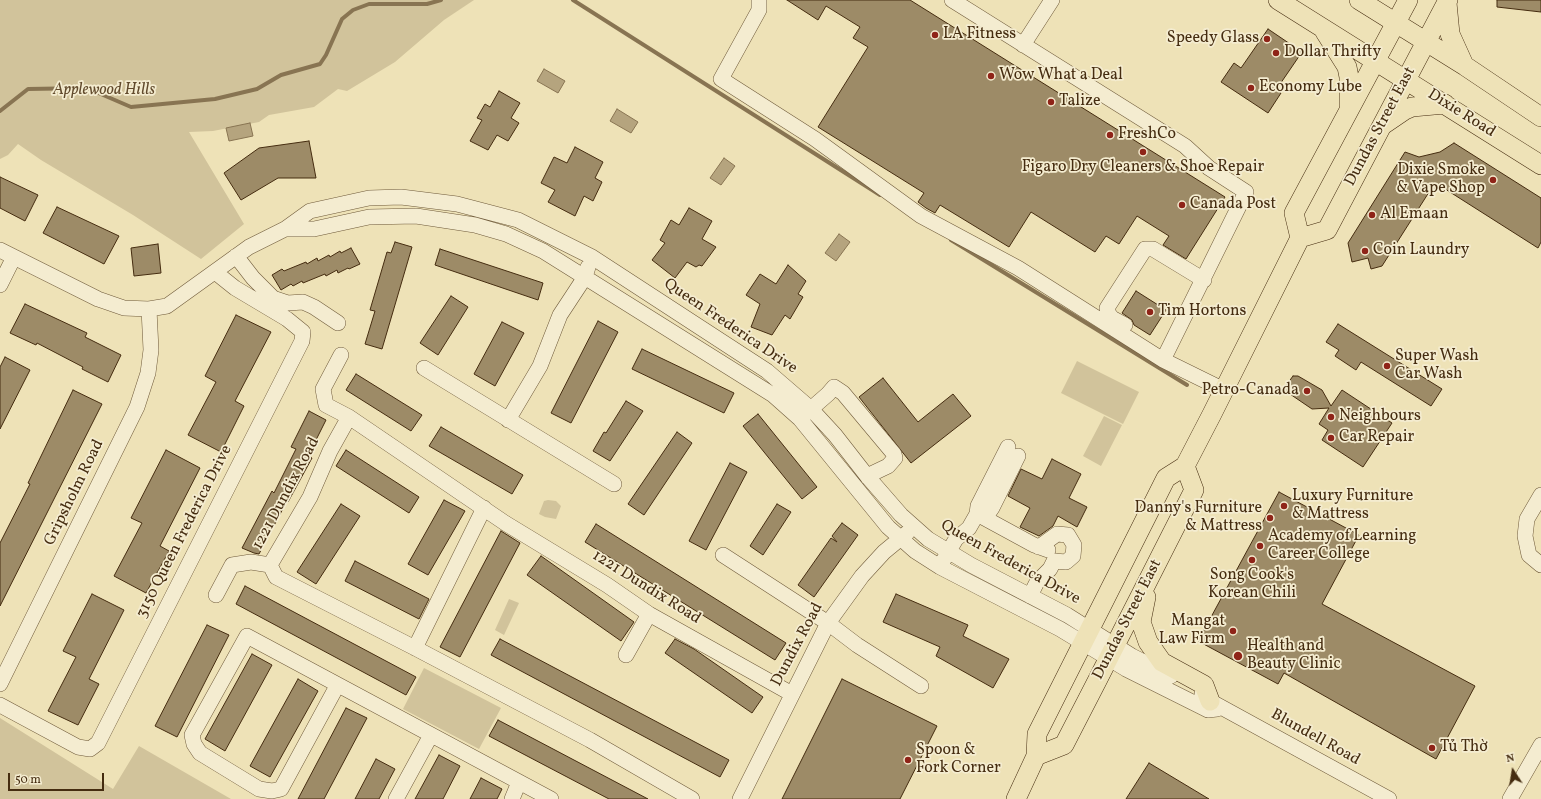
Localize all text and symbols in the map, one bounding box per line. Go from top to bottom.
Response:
place label: LA Fitness [943,25,1016,45]
place label: Speedy Glass [1167,29,1259,49]
marker: LA Fitness [930,30,940,40]
marker: Speedy Glass [1262,34,1272,44]
place label: Dollar Thrifty [1284,43,1381,63]
marker: Dollar Thrifty [1271,48,1281,58]
street label: Dundas Street East [1341,64,1421,190]
place label: Wow What a Deal [999,66,1123,86]
marker: Wow What a Deal [986,71,996,81]
place label: Economy Lube [1259,78,1362,98]
park label: Applewood Hills [53,81,155,101]
marker: Economy Lube [1246,83,1256,93]
street label: Dixie Road [1423,86,1499,142]
place label: Talize [1059,92,1101,112]
marker: Talize [1046,97,1056,107]
place label: FreshCo [1118,125,1176,145]
marker: FreshCo [1105,130,1115,140]
marker: Figaro Dry Cleaners & Shoe Repair [1138,147,1148,157]
place label: Figaro Dry Cleaners & Shoe Repair [1022,158,1264,178]
place label: Dixie Smoke & Vape Shop [1396,161,1485,199]
marker: Dixie Smoke & Vape Shop [1488,175,1498,185]
place label: Canada Post [1190,195,1276,215]
marker: Canada Post [1177,200,1187,210]
place label: Al Emaan [1380,205,1449,225]
marker: Al Emaan [1367,210,1377,220]
place label: Coin Laundry [1373,241,1469,261]
marker: Coin Laundry [1360,246,1370,256]
street label: Queen Frederica Drive [660,275,800,379]
place label: Tim Hortons [1158,302,1246,322]
marker: Tim Hortons [1145,307,1155,317]
place label: Super Wash Car Wash [1395,347,1479,385]
marker: Super Wash Car Wash [1382,361,1392,371]
place label: Petro-Canada [1202,381,1299,401]
marker: Petro-Canada [1302,386,1312,396]
place label: Neighbours [1339,407,1421,427]
marker: Neighbours [1326,412,1336,422]
place label: Car Repair [1339,428,1414,448]
marker: Car Repair [1326,433,1336,443]
street label: 1221 Dundix Road [249,435,325,553]
street label: Gripsholm Road [41,437,109,549]
street label: 3150 Queen Frederica Drive [133,442,237,622]
place label: Luxury Furniture & Mattress [1292,487,1413,525]
place label: Danny's Furniture & Mattress [1134,499,1262,537]
marker: Luxury Furniture & Mattress [1279,501,1289,511]
marker: Danny's Furniture & Mattress [1265,513,1275,523]
street label: Queen Frederica Drive [937,517,1083,609]
place label: Academy of Learning Career College [1268,527,1417,565]
marker: Academy of Learning Career College [1255,541,1265,551]
street label: 1221 Dundix Road [588,547,704,629]
marker: Song Cook's Korean Chili [1247,555,1257,565]
street label: Dundas Street East [1089,557,1167,683]
place label: Song Cook's Korean Chili [1208,566,1296,604]
street label: Dundix Road [768,600,828,690]
place label: Mangat Law Firm [1159,612,1225,650]
marker: Mangat Law Firm [1228,626,1238,636]
place label: Health and Beauty Clinic [1247,637,1341,675]
marker: Health and Beauty Clinic [1232,650,1244,662]
street label: Blundell Road [1267,706,1363,770]
place label: Tủ Thờ [1440,738,1488,758]
place label: Spoon & Fork Corner [916,741,1001,779]
marker: Tủ Thờ [1427,743,1437,753]
north arrow [1493,751,1533,791]
text: N [1505,751,1516,767]
marker: Spoon & Fork Corner [903,755,913,765]
scale bar [10,765,106,791]
text: 50 m [15,772,41,788]

